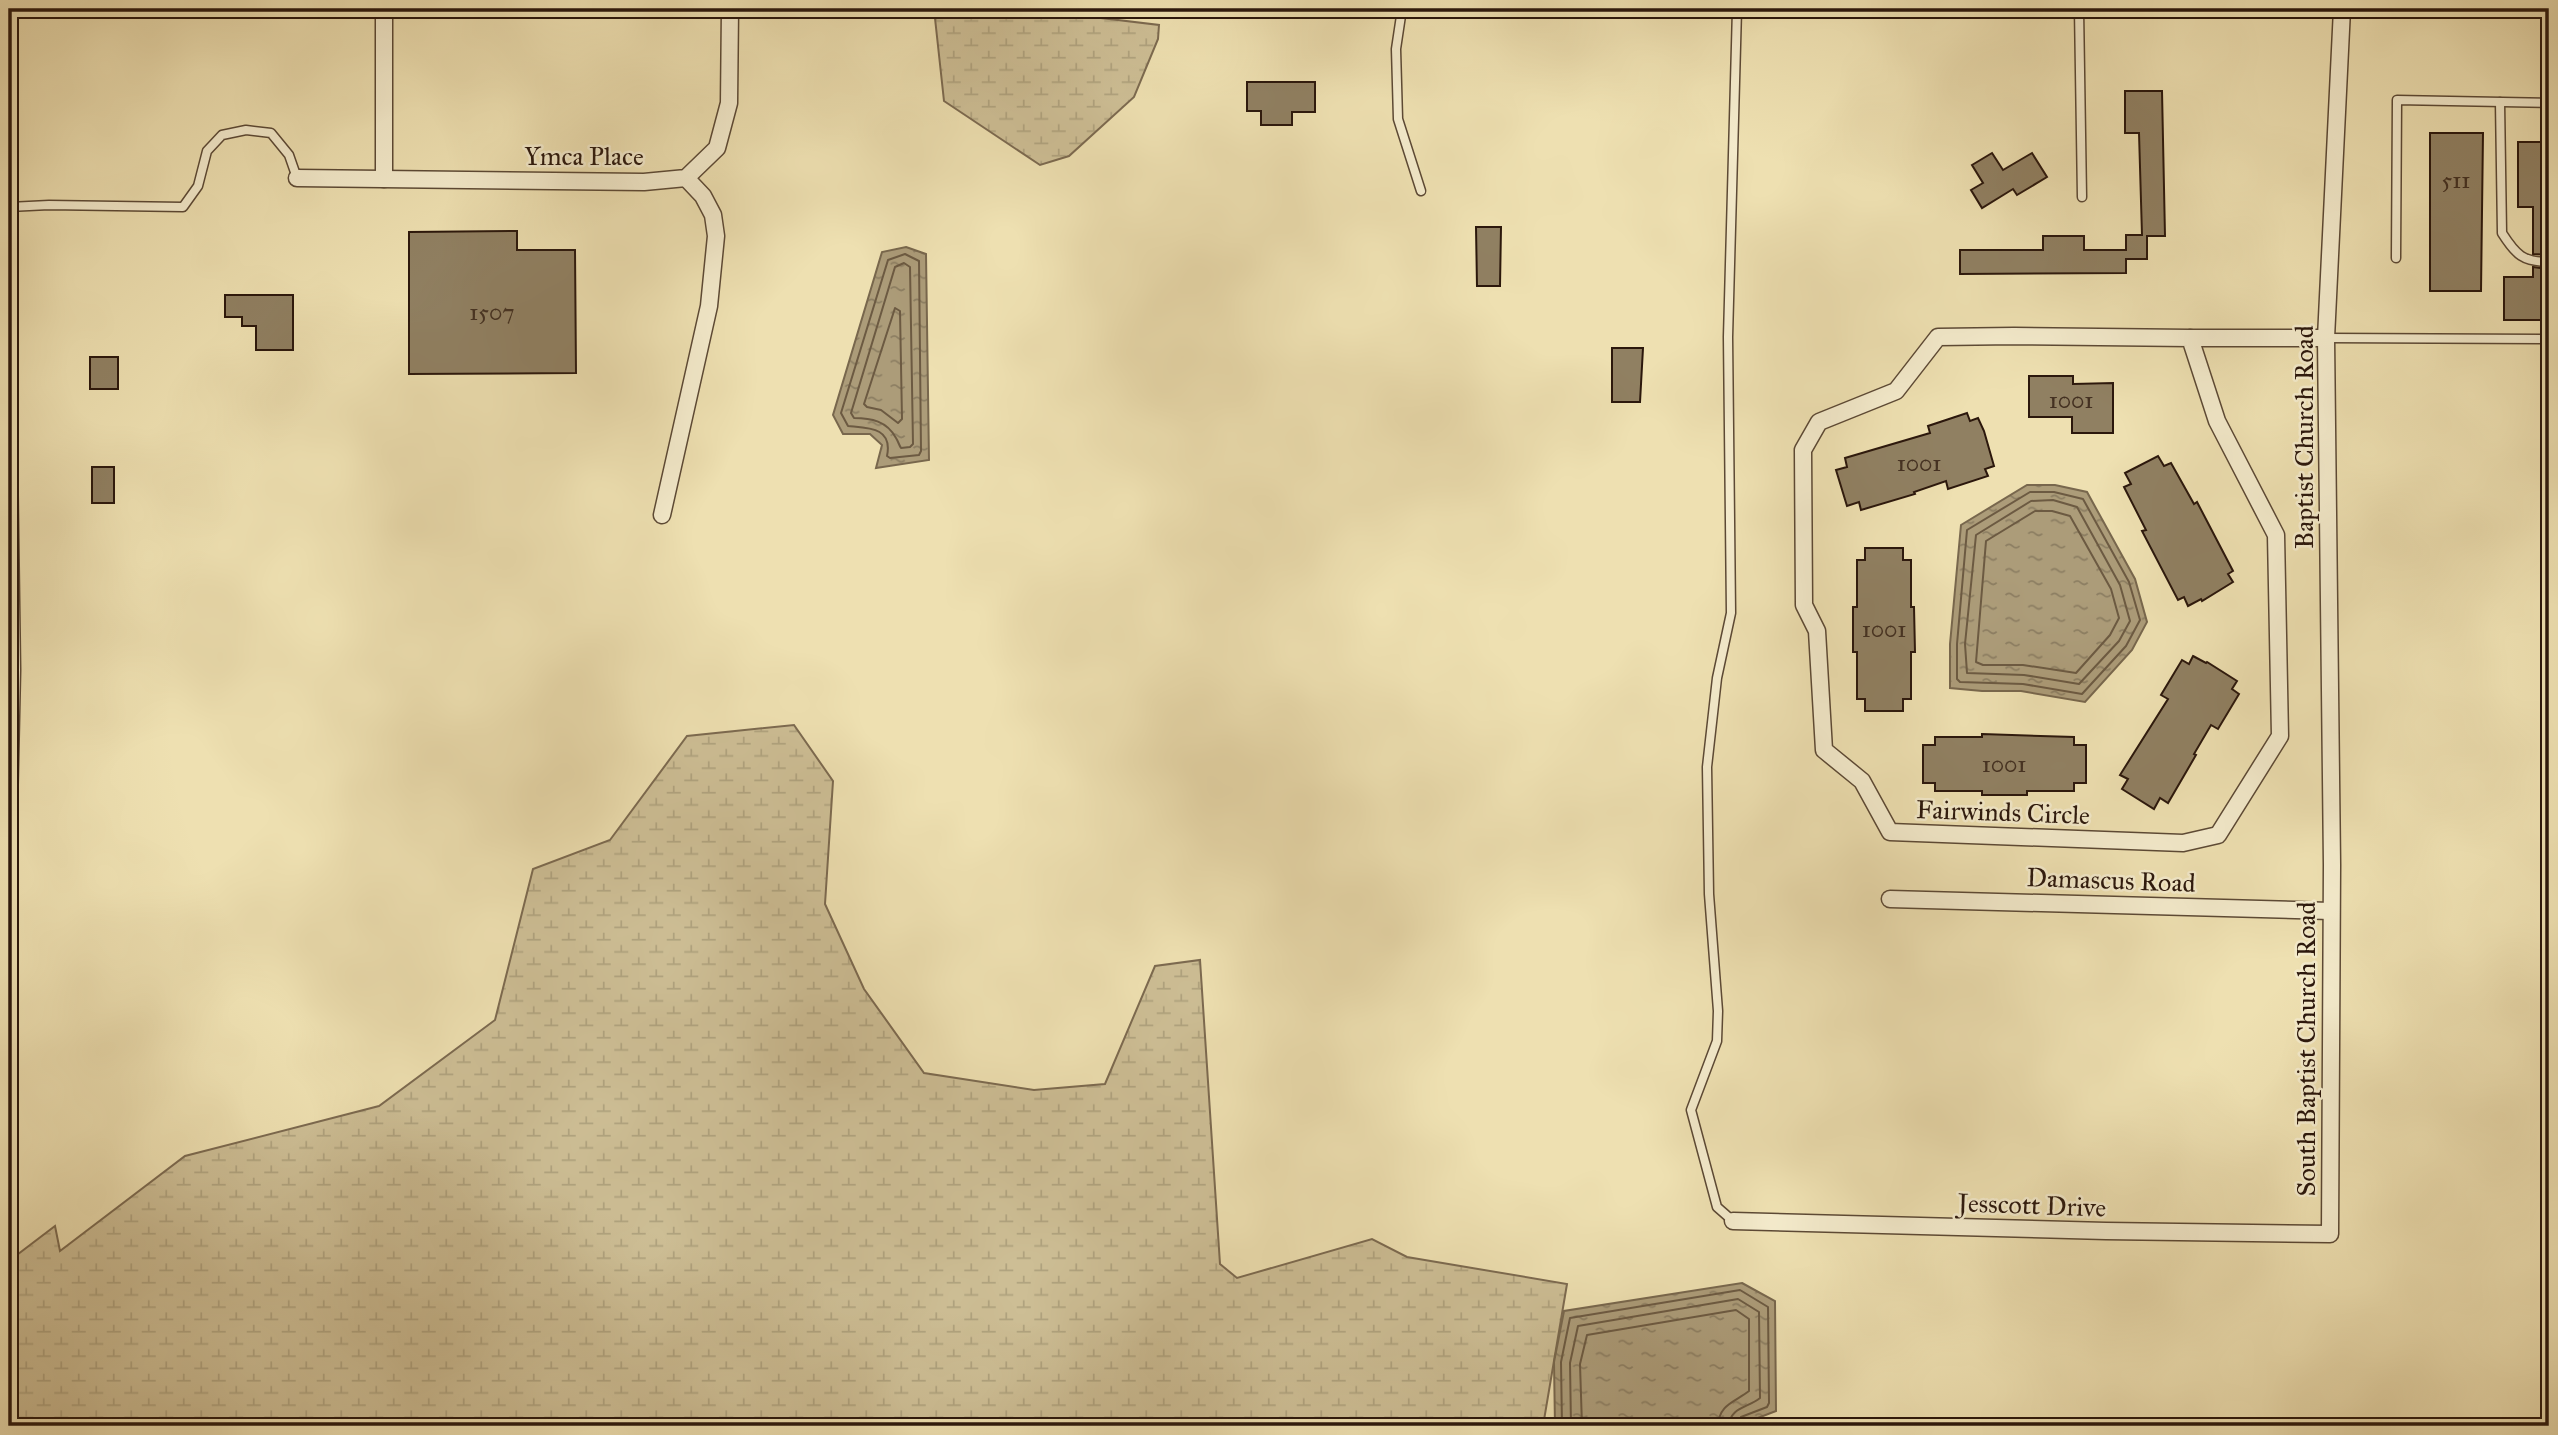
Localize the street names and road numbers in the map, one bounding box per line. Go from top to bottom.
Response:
street label: Ymca Place [524,140,644,172]
street label: Baptist Church Road [2288,325,2320,549]
street label: Fairwinds Circle [1915,793,2091,831]
street label: Damascus Road [2026,861,2196,899]
street label: South Baptist Church Road [2290,901,2322,1197]
street label: Jesscott Drive [1954,1186,2107,1224]

